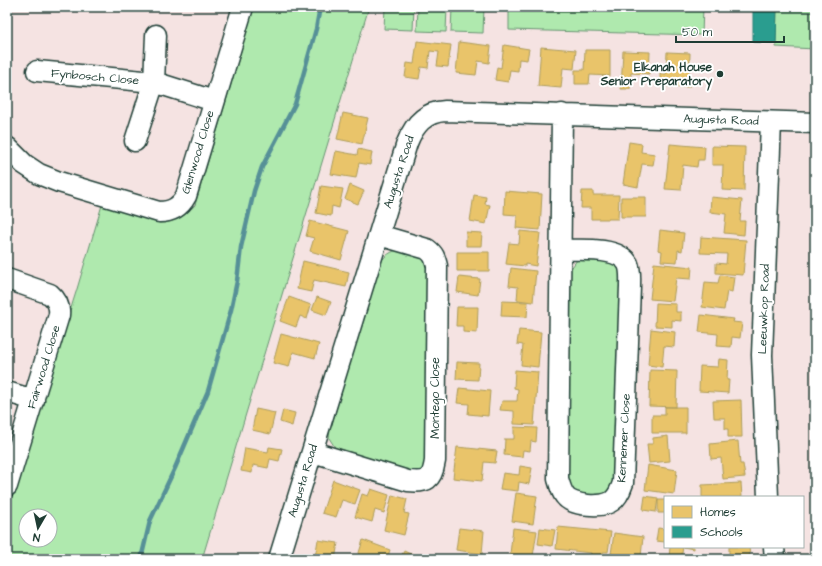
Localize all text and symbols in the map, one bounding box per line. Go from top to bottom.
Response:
scale bar [676,18,784,44]
text: 50 m [682,24,713,41]
place label: Elkanah House Senior Preparatory [600,59,712,91]
street label: Fynbosch Close [50,65,140,90]
marker: Elkanah House Senior Preparatory [715,69,725,79]
street label: Glenwood Close [177,108,219,196]
street label: Augusta Road [683,110,759,131]
street label: Augusta Road [379,134,420,211]
street label: Leeuwkop Road [754,264,774,354]
street label: Fairwood Close [23,323,65,411]
street label: Montego Close [427,357,445,439]
street label: Kennemer Close [613,393,635,483]
street label: Augusta Road [284,442,323,520]
legend [664,496,804,548]
text: Homes [700,504,736,521]
north arrow [18,508,58,548]
text: Schools [700,524,743,541]
text: N [32,529,41,545]

